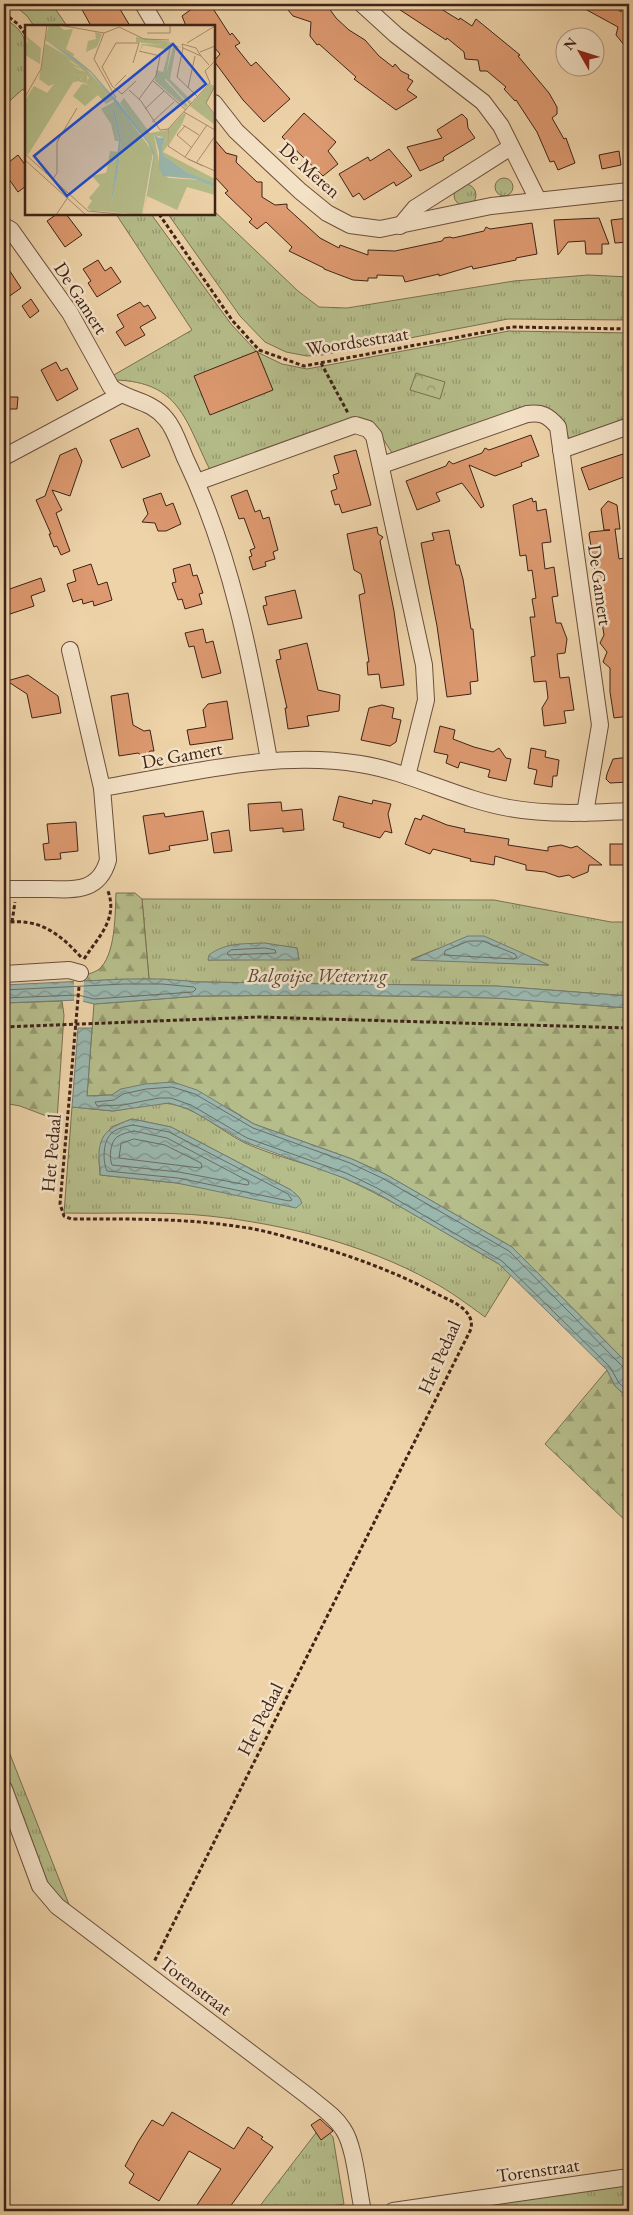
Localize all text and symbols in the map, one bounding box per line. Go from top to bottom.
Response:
inset map [25,25,215,215]
north arrow [556,28,606,78]
text: N [559,33,581,54]
street label: De Meren [274,136,346,204]
street label: De Gamert [48,257,114,339]
street label: Woordsestraat [304,321,410,361]
street label: De Gamert [582,543,618,627]
street label: De Gamert [140,736,224,774]
water label: Balgoijse Wetering [246,962,388,988]
street label: Het Pedaal [35,1112,67,1193]
street label: Het Pedaal [412,1316,467,1398]
street label: Het Pedaal [231,1678,289,1760]
street label: Torenstraat [155,1951,237,2021]
street label: Torenstraat [495,2152,581,2188]

